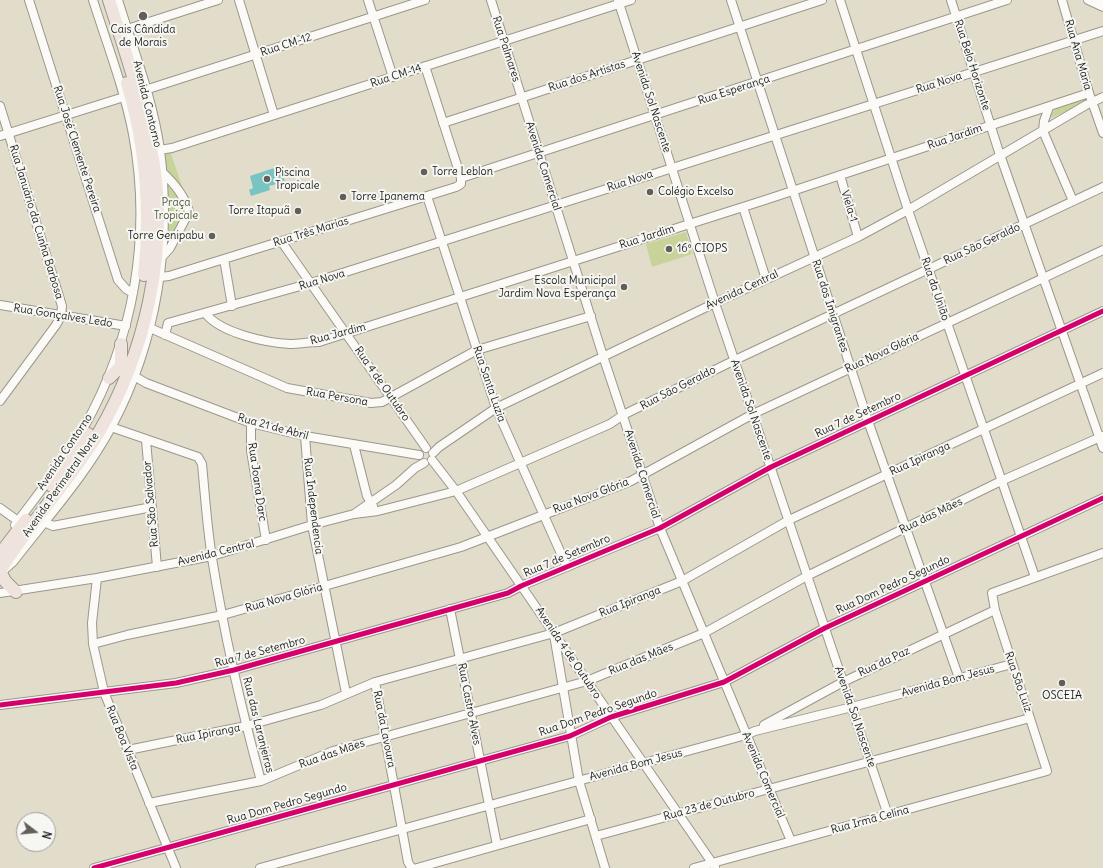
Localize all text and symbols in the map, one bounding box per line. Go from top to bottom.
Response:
marker: Cais Cândida de Morais [137,10,149,22]
street label: Rua Palmares [489,14,523,84]
street label: Rua Belo Horizonte [951,18,993,112]
street label: Rua Ana Maria [1062,18,1094,92]
place label: Cais Cândida de Morais [111,23,175,49]
street label: Rua CM-12 [259,31,313,59]
street label: Avenida Sol Nascente [628,50,674,154]
street label: Rua dos Artistas [547,57,627,95]
street label: Avenida Contorno [130,59,164,149]
street label: Rua CM-14 [369,61,423,91]
street label: Rua Nova [914,69,964,97]
street label: Rua Esperança [696,72,772,108]
street label: Rua José Clemente Pereira [50,84,104,214]
street label: Avenida Comercial [522,120,564,212]
street label: Rua Jardim [926,121,984,153]
street label: Rua Januário da Cunha Barbosa [6,143,66,301]
place label: Torre Leblon [432,165,493,179]
place label: Piscina Tropicale [275,166,319,192]
marker: Torre Leblon [419,167,429,177]
street label: Rua Nova [605,167,655,195]
marker: Piscina Tropicale [262,174,272,184]
place label: Colégio Excelso [658,185,734,199]
marker: Colégio Excelso [645,187,655,197]
street label: Viela-1 [838,189,860,223]
place label: Torre Ipanema [351,190,425,204]
marker: Torre Ipanema [338,192,348,202]
park label: Praça Tropicale [154,196,198,222]
place label: Torre Itapuã [228,204,290,218]
marker: Torre Itapuã [293,206,303,216]
street label: Rua Três Marias [272,214,350,250]
street label: Rua São Geraldo [942,220,1022,268]
street label: Rua Jardim [618,222,676,252]
place label: Torre Genipabu [128,229,204,243]
marker: Torre Genipabu [207,231,217,241]
place label: 16º CIOPS [677,242,727,256]
marker: 16º CIOPS [664,244,674,254]
street label: Rua da União [918,256,952,322]
street label: Rua dos Imigrantes [809,258,851,354]
street label: Rua Nova [297,267,347,293]
street label: Avenida Central [704,267,780,313]
place label: Escola Municipal Jardim Nova Esperança [498,274,616,300]
marker: Escola Municipal Jardim Nova Esperança [619,282,629,292]
street label: Rua Gonçalves Ledo [13,302,113,330]
street label: Rua Jardim [309,320,367,348]
street label: Rua Nova Glória [843,330,921,376]
street label: Rua 4 de Outubro [351,344,413,424]
street label: Rua Santa Luzia [470,344,508,424]
street label: Avenida Sol Nascente [728,358,774,462]
street label: Rua São Geraldo [638,363,718,413]
street label: Rua Persona [305,385,369,409]
street label: Rua 7 de Setembro [813,389,903,441]
street label: Avenida Contorno [35,411,95,493]
street label: Rua 21 de Abril [236,411,310,443]
street label: Avenida Comercial [621,428,663,520]
street label: Avenida Perimetral Norte [20,430,102,540]
street label: Rua Ipiranga [888,439,952,479]
street label: Rua Joana Darc [245,442,269,522]
street label: Rua Independencia [301,457,325,555]
street label: Rua São Salvador [141,460,161,548]
street label: Rua Nova Glória [551,476,631,516]
street label: Rua das Mães [897,495,965,537]
street label: Rua 7 de Setembro [522,532,612,580]
street label: Avenida Central [176,537,256,569]
street label: Rua Dom Pedro Segundo [834,553,952,617]
street label: Rua Nova Glória [244,581,324,615]
street label: Rua Ipiranga [597,584,663,620]
street label: Avenida 4 de Outubro [532,604,604,702]
street label: Rua 7 de Setembro [213,634,307,670]
street label: Rua das Mães [607,640,675,678]
street label: Rua da Paz [856,644,912,680]
street label: Rua São Luiz [1001,650,1035,714]
street label: Rua Castro Alves [455,662,483,746]
street label: Avenida Bom Jesus [900,662,996,700]
street label: Avenida Sol Nascente [832,665,878,769]
street label: Rua das Laranjeiras [240,676,276,774]
marker: OSCEIA [1057,678,1067,688]
street label: Rua Dom Pedro Segundo [537,687,659,739]
street label: Rua da Lavoura [370,689,398,769]
place label: OSCEIA [1042,689,1082,703]
street label: Rua Boa Vista [103,704,141,772]
street label: Rua Ipiranga [175,721,241,747]
street label: Avenida Comercial [739,730,787,820]
street label: Rua das Mães [297,737,367,771]
street label: Avenida Bom Jesus [588,746,684,784]
street label: Rua Dom Pedro Segundo [226,781,348,827]
street label: Rua 23 de Outubro [662,786,756,824]
street label: Rua Irmã Celina [829,803,911,837]
north arrow [16,812,56,852]
text: N [39,829,54,841]

